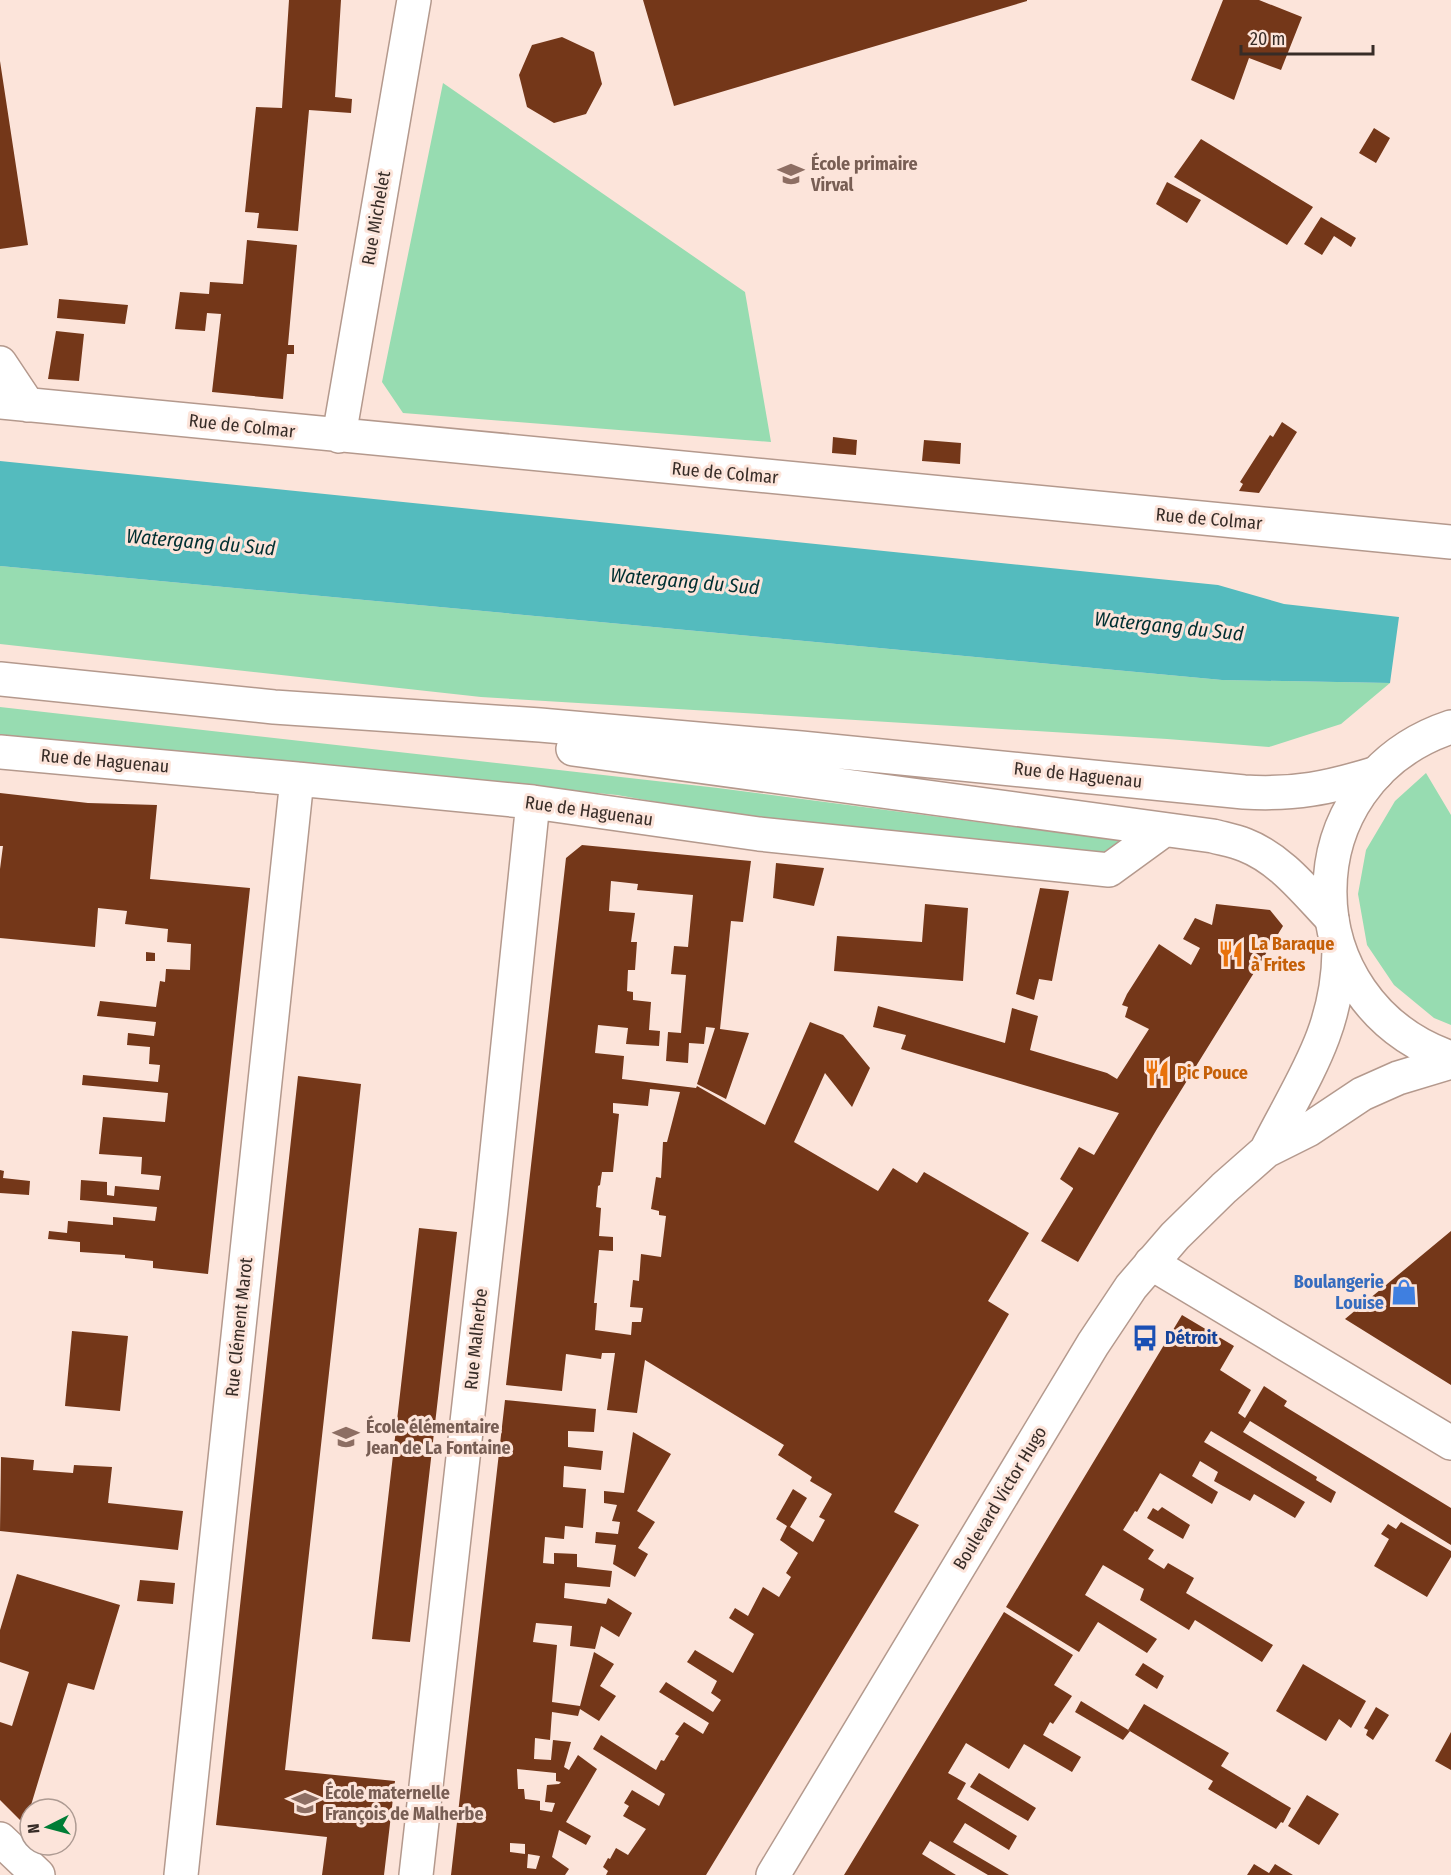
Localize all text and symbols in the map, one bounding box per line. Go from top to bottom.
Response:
scale bar [1241,18,1373,56]
text: 20 m [1250,28,1285,50]
place label: École primaire Virval [810,152,918,196]
school or university icon: École primaire Virval [776,159,806,189]
street label: Rue Michelet [357,169,395,267]
street label: Rue de Colmar [188,409,297,443]
street label: Rue de Colmar [671,457,780,489]
street label: Rue de Colmar [1155,503,1264,535]
water label: Watergang du Sud [125,524,277,561]
water label: Watergang du Sud [609,563,761,600]
water label: Watergang du Sud [1093,606,1245,646]
street label: Rue de Haguenau [40,744,170,778]
street label: Rue de Haguenau [1013,757,1143,793]
street label: Rue de Haguenau [524,791,654,831]
place label: La Baraque à Frites [1251,933,1334,976]
restaurant icon: La Baraque à Frites [1216,939,1246,969]
restaurant icon: Pic Pouce [1142,1058,1172,1088]
place label: Pic Pouce [1177,1062,1248,1084]
street label: Rue Clément Marot [221,1256,257,1398]
place label: Boulangerie Louise [1294,1271,1384,1314]
shop icon: Boulangerie Louise [1389,1277,1419,1307]
street label: Rue Malherbe [460,1287,492,1391]
bus stop icon: Détroit [1130,1323,1160,1353]
place label: Détroit [1165,1327,1219,1349]
place label: École élémentaire Jean de La Fontaine [365,1415,511,1459]
school or university icon: École élémentaire Jean de La Fontaine [331,1422,361,1452]
street label: Boulevard Victor Hugo [948,1422,1052,1574]
place label: École maternelle François de Malherbe [325,1781,484,1825]
school or university icon: École maternelle François de Malherbe [290,1788,320,1818]
north arrow [18,1797,78,1857]
text: N [24,1823,44,1834]

